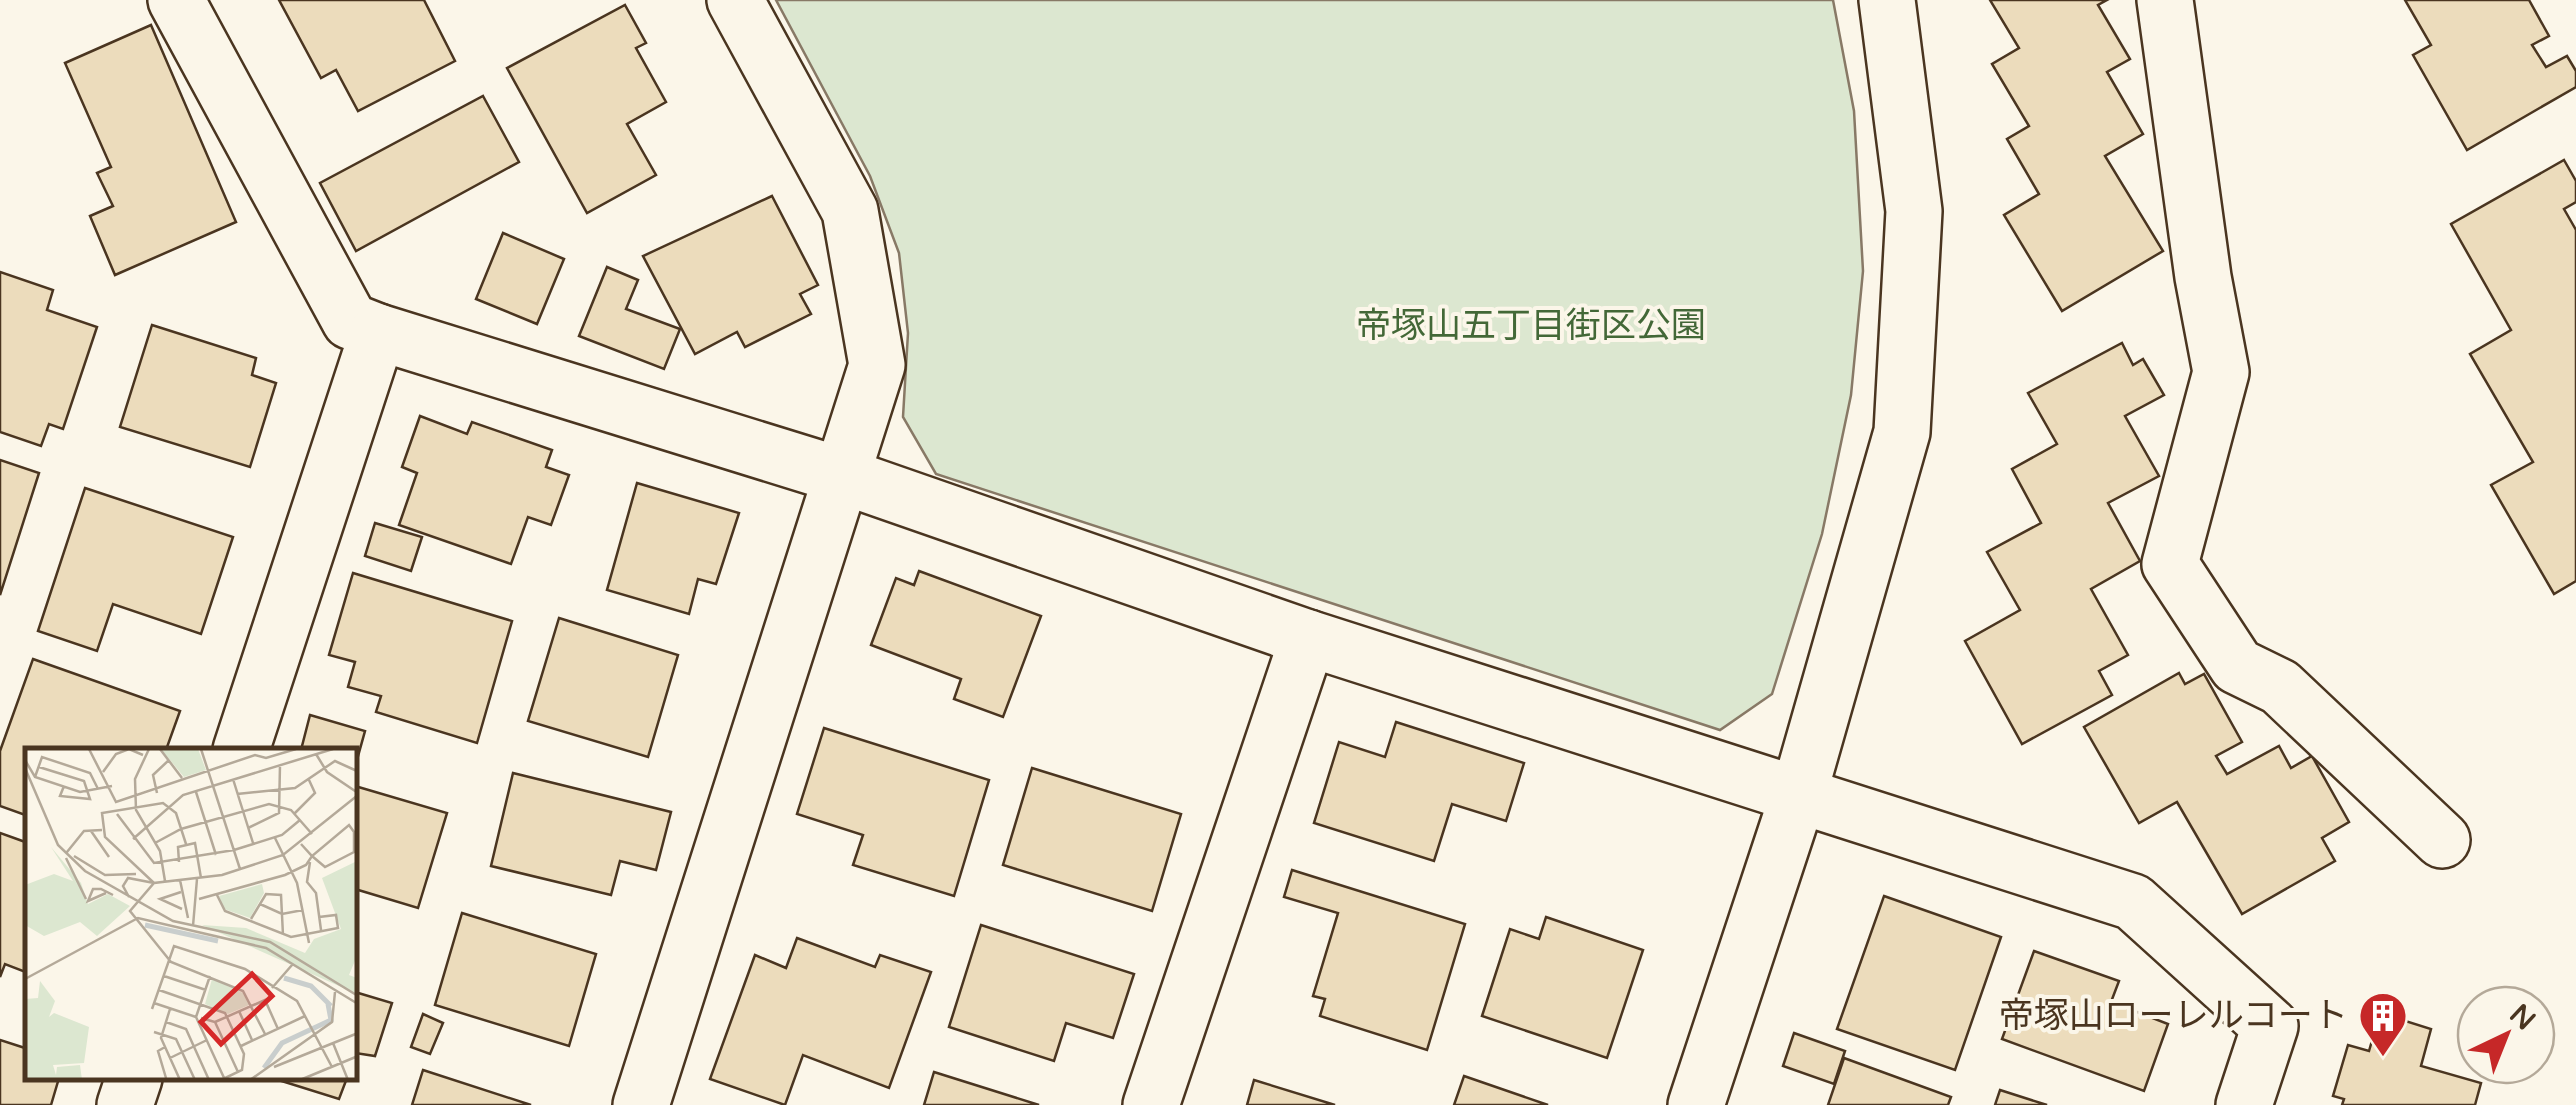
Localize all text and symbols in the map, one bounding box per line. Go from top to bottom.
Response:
park label: 帝塚山五丁目街区公園 [1356,305,1706,347]
inset map [25,748,358,1080]
north arrow [2456,985,2556,1085]
building icon: 帝塚山ローレルコート [2357,990,2409,1058]
place label: 帝塚山ローレルコート [1999,995,2348,1037]
text: N [2503,997,2542,1038]

